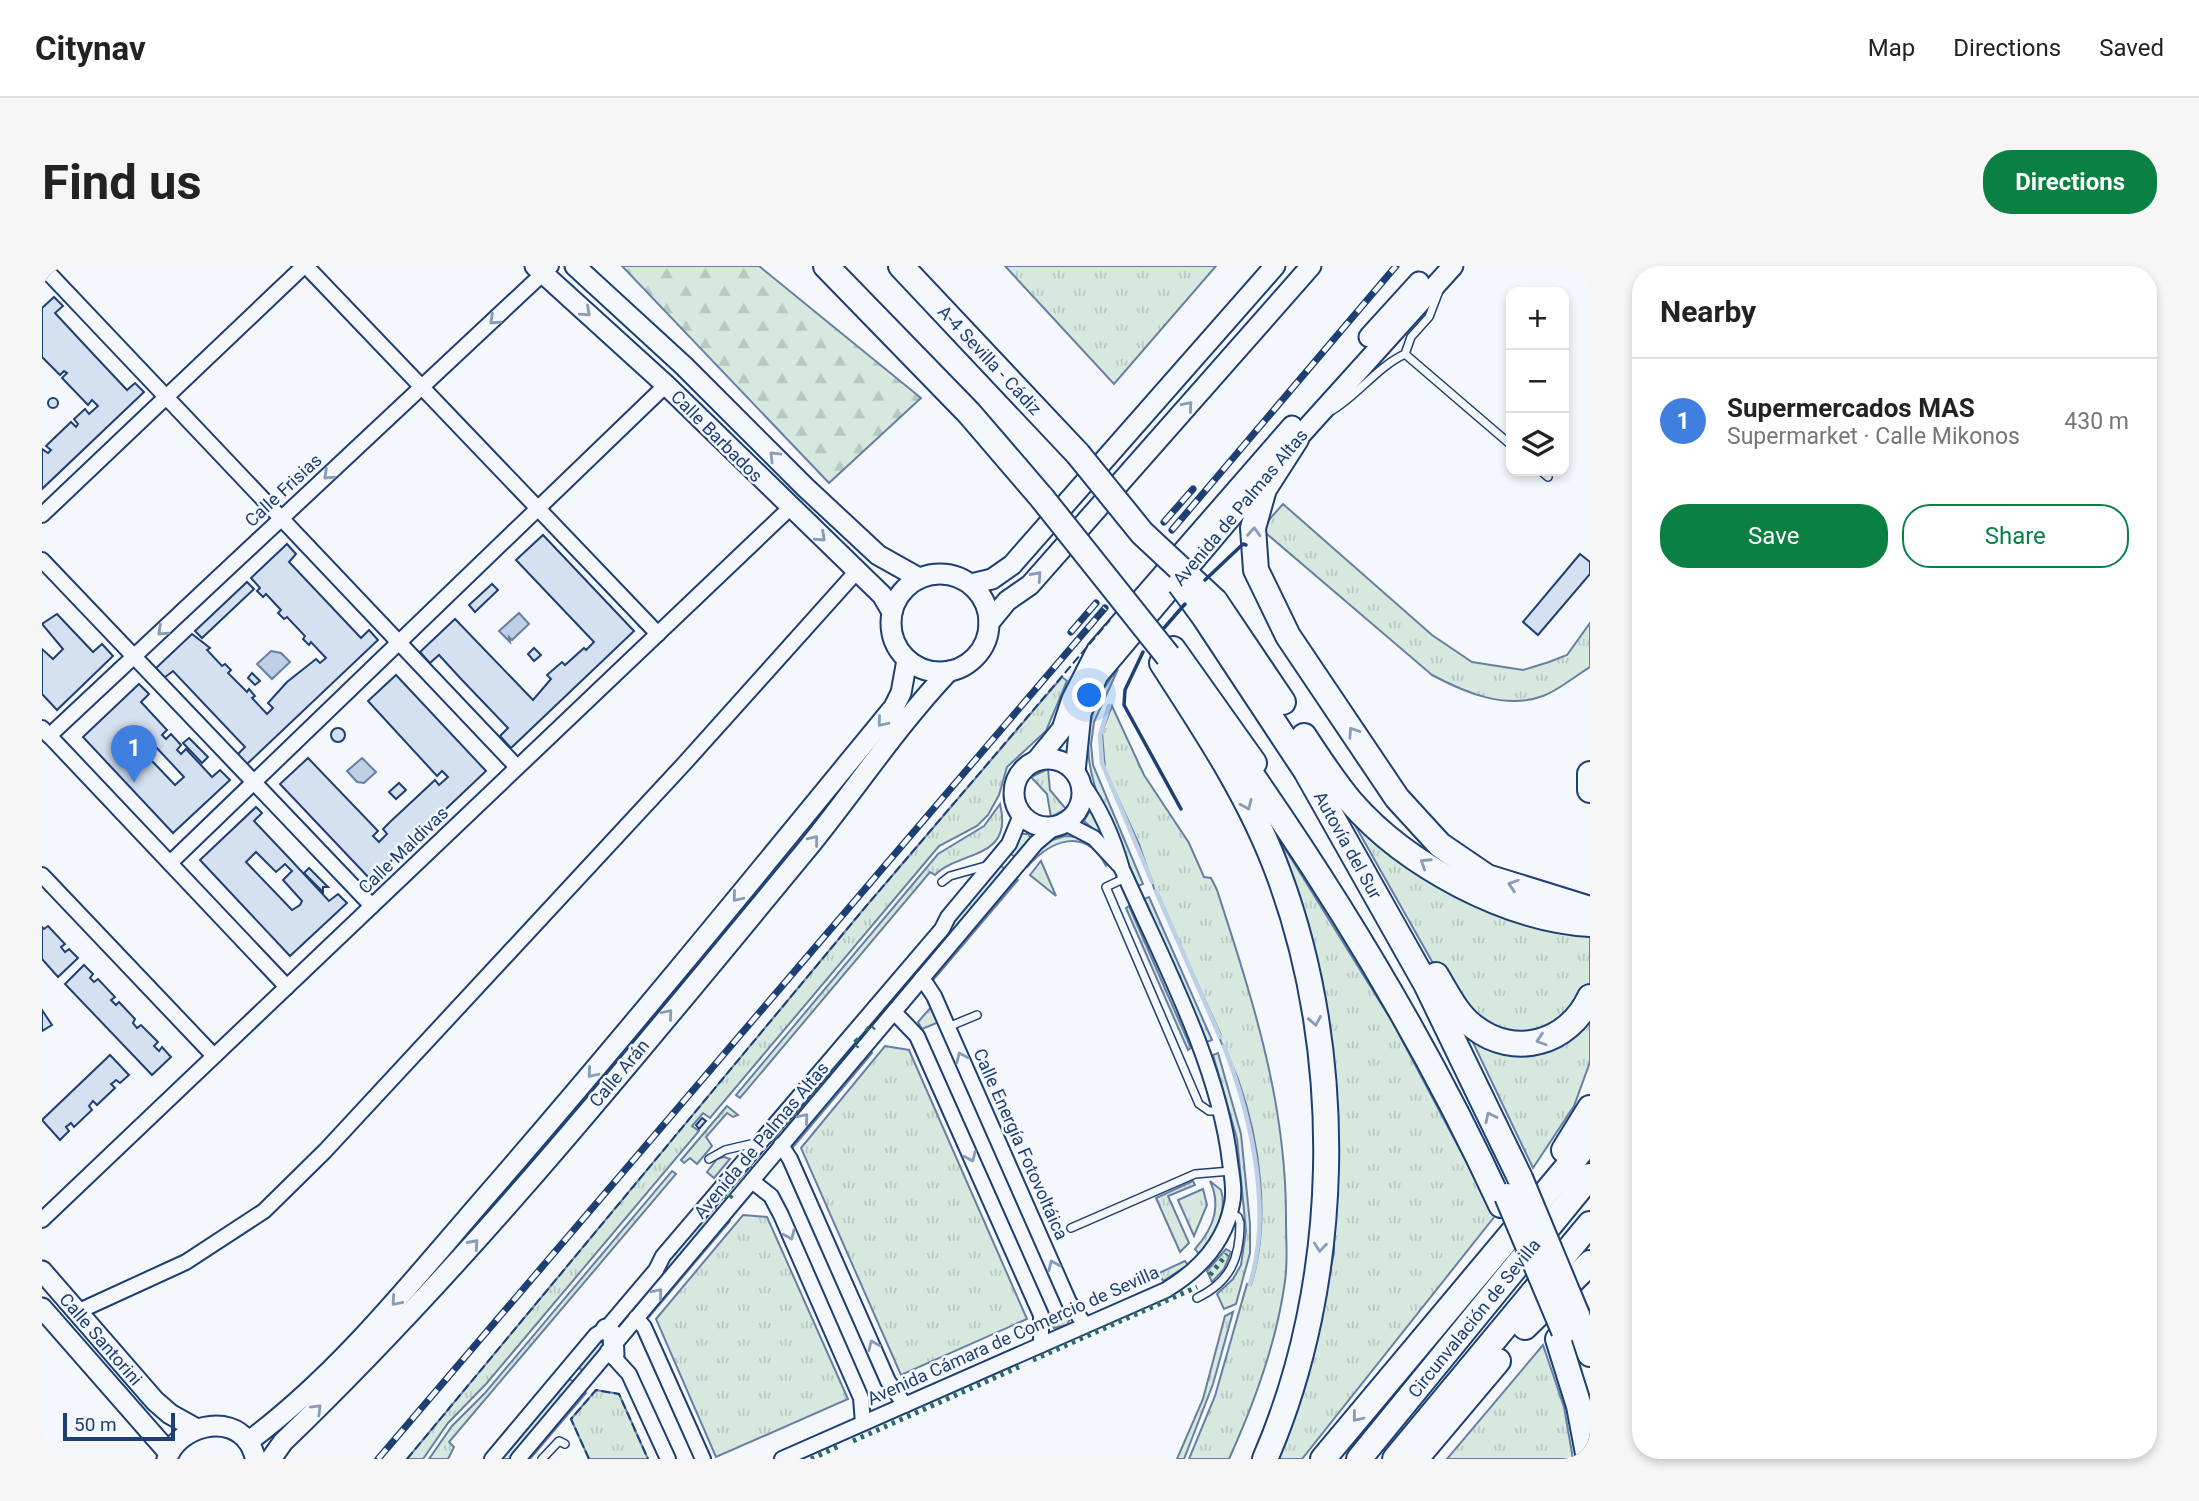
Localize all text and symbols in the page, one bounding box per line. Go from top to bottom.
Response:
text: Citynav [35,29,146,68]
text: Map [1868,34,1915,62]
text: Directions [1953,34,2061,62]
text: Saved [2099,34,2164,62]
button: Directions [1983,150,2157,214]
text: Find us [42,154,202,211]
map controls [1506,287,1569,476]
button: + [1506,287,1569,350]
text: Nearby [1660,294,1756,329]
street label: A-4 Sevilla - Cádiz [934,301,1046,419]
one-way arrow [578,303,591,316]
one-way arrow [489,311,502,324]
button: − [1506,350,1569,413]
street label: Calle Barbados [667,386,767,486]
text: Supermercados MAS [1727,393,1975,423]
one-way arrow [1180,401,1192,414]
text: 1 [1676,408,1690,435]
text: 430 m [2064,408,2129,435]
button: layers [1506,413,1569,476]
text: Supermarket · Calle Mikonos [1727,423,2020,450]
street label: Avenida de Palmas Altas [1168,424,1312,590]
street label: Calle Frisias [240,449,326,531]
one-way arrow [769,452,782,465]
one-way arrow [323,467,336,480]
button: Save [1660,504,1888,568]
button: Share [1902,504,2129,568]
one-way arrow [1247,526,1262,537]
one-way arrow [813,528,826,541]
one-way arrow [1029,571,1042,584]
one-way arrow [157,622,170,635]
your location [1072,678,1106,712]
one-way arrow [878,713,890,726]
pin: 1 [111,725,157,783]
one-way arrow [1348,727,1361,740]
street label: Autovía del Sur [1310,787,1386,903]
one-way arrow [1239,798,1253,810]
street label: Calle Maldivas [354,802,452,898]
one-way arrow [806,835,819,847]
one-way arrow [1420,859,1433,871]
one-way arrow [1508,879,1520,893]
one-way arrow [733,889,745,902]
one-way arrow [660,1009,672,1022]
one-way arrow [1306,1015,1321,1027]
one-way arrow [1536,1032,1548,1046]
street label: Calle Arán [585,1035,653,1111]
street label: Calle Energía Fotovoltáica [969,1045,1073,1243]
one-way arrow [955,1052,969,1064]
street label: Avenida de Palmas Altas [689,1057,833,1223]
one-way arrow [588,1064,600,1077]
one-way arrow [1484,1112,1498,1124]
one-way arrow [796,1114,808,1127]
one-way arrow [963,1150,977,1162]
one-way arrow [782,1228,796,1240]
street label: Circunvalación de Sevilla [1403,1234,1545,1402]
one-way arrow [466,1239,478,1252]
one-way arrow [1313,1241,1328,1253]
one-way arrow [1047,1260,1061,1273]
street label: Avenida Cámara de Comercio de Sevilla [864,1261,1162,1409]
one-way arrow [650,1288,662,1301]
street label: Calle Santorini [55,1289,147,1389]
one-way arrow [392,1292,404,1305]
one-way arrow [867,1340,881,1352]
one-way arrow [309,1405,321,1417]
one-way arrow [1353,1409,1365,1422]
scale bar [63,1410,175,1442]
text: 50 m [74,1413,117,1436]

